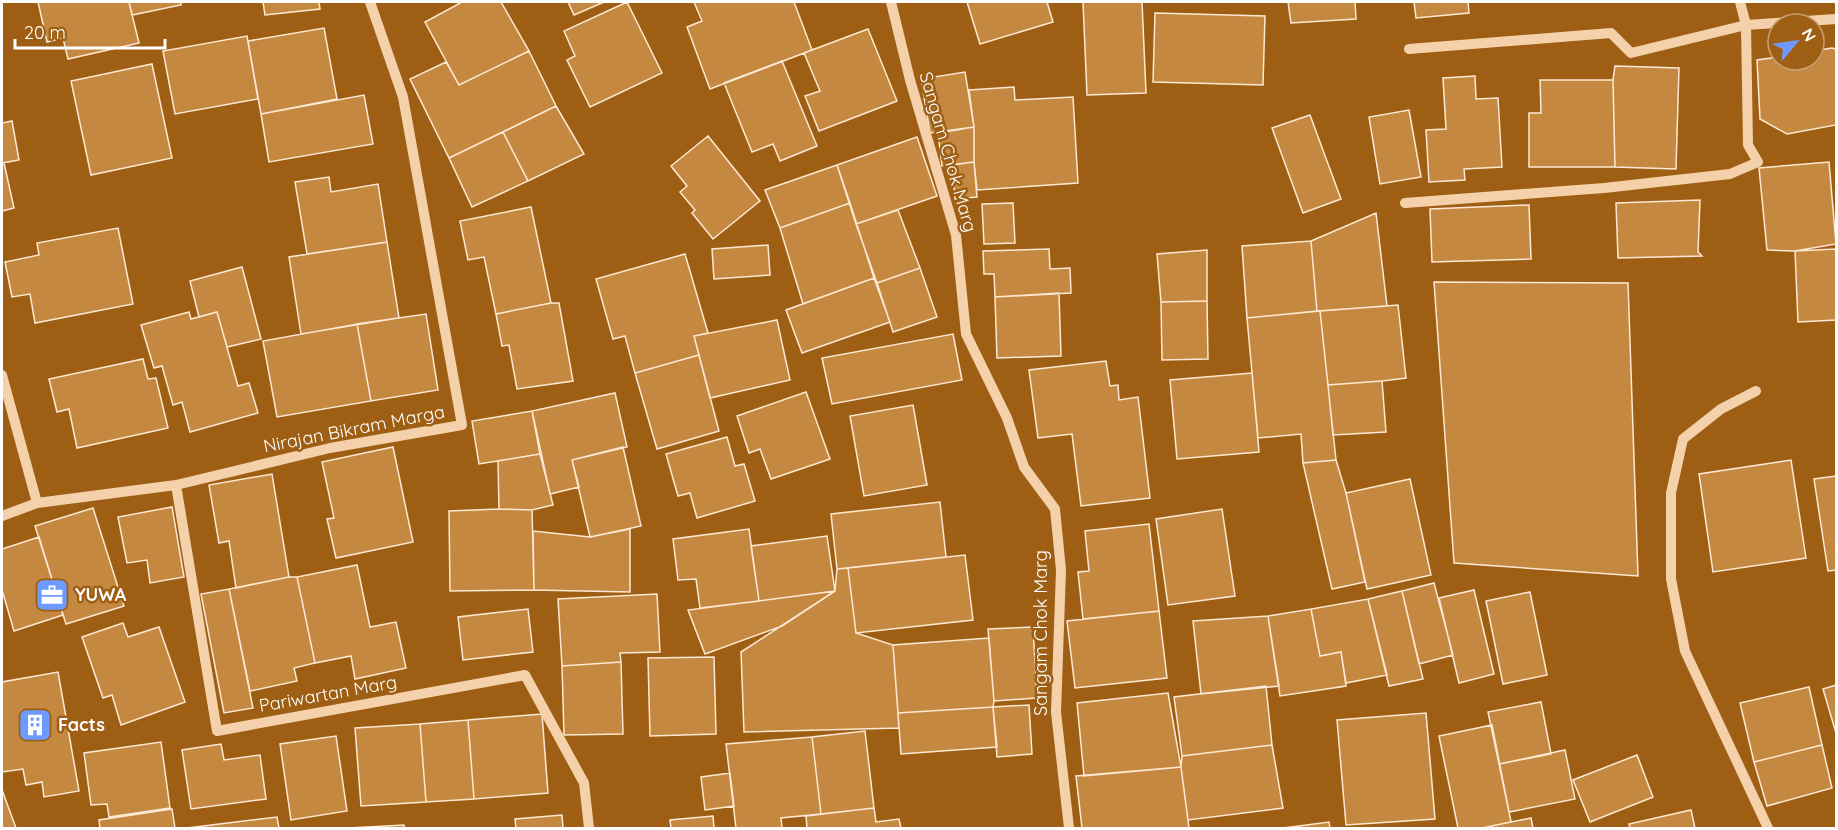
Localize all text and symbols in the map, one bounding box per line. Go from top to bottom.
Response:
scale bar [15,12,165,50]
north arrow [1766,12,1826,72]
text: 20 m [24,21,66,44]
text: N [1798,25,1821,45]
street label: Sangam Chok Marg [915,69,982,235]
street label: Nirajan Bikram Marga [261,400,447,457]
street label: Sangam Chok Marg [1029,550,1052,716]
office icon: YUWA [34,577,70,613]
place label: YUWA [75,583,127,606]
street label: Pariwartan Marg [257,670,399,717]
building icon: Facts [17,707,53,743]
place label: Facts [58,713,105,736]

